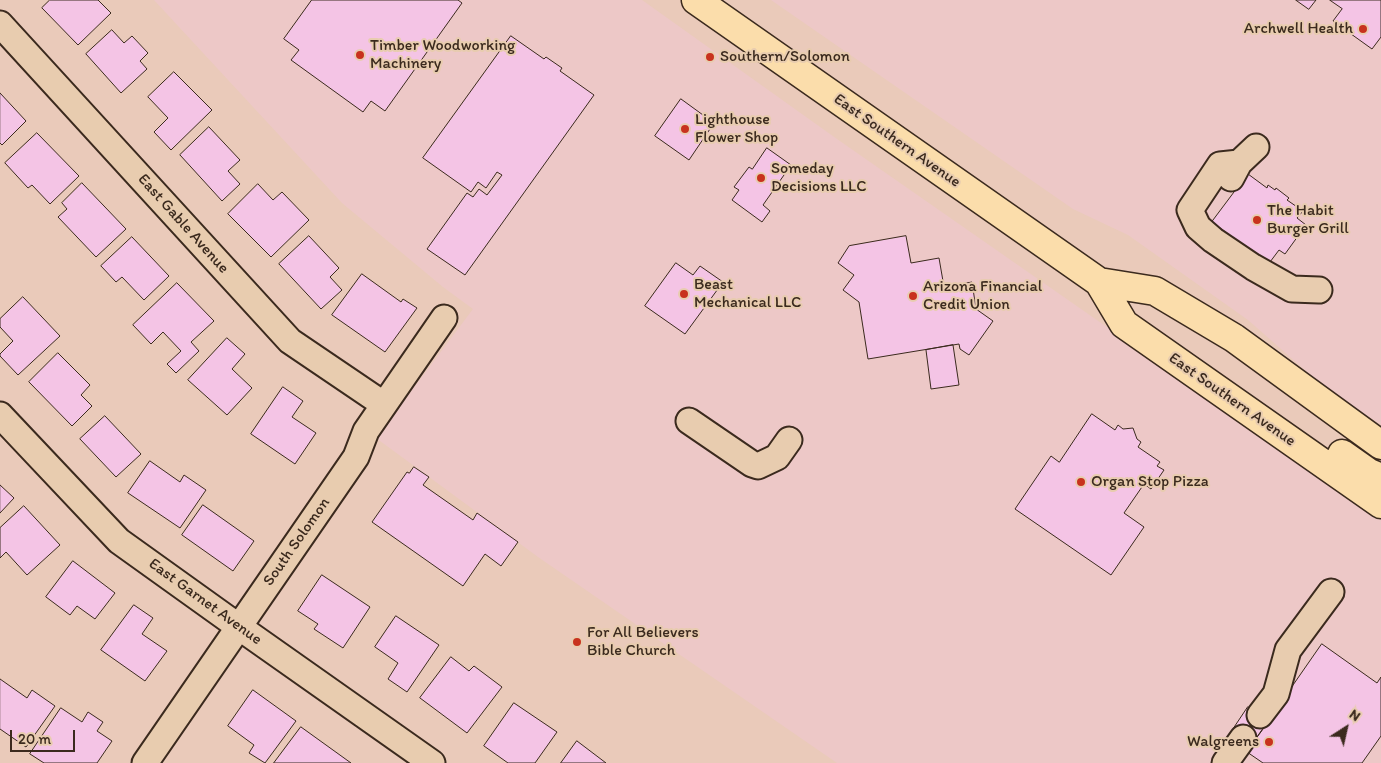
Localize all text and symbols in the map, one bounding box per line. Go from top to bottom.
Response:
place label: Archwell Health [1244,19,1353,39]
marker: Archwell Health [1357,23,1369,35]
place label: Timber Woodworking Machinery [370,36,515,74]
place label: Southern/Solomon [720,47,850,67]
marker: Timber Woodworking Machinery [354,49,366,61]
marker: Southern/Solomon [704,51,716,63]
street label: East Southern Avenue [830,90,964,192]
place label: Lighthouse Flower Shop [695,110,778,148]
marker: Lighthouse Flower Shop [679,123,691,135]
place label: Someday Decisions LLC [771,159,866,197]
street label: East Gable Avenue [133,170,233,278]
marker: Someday Decisions LLC [755,172,767,184]
place label: The Habit Burger Grill [1267,201,1349,239]
marker: The Habit Burger Grill [1251,214,1263,226]
place label: Beast Mechanical LLC [694,275,801,313]
place label: Arizona Financial Credit Union [923,277,1042,315]
marker: Beast Mechanical LLC [678,288,690,300]
marker: Arizona Financial Credit Union [907,290,919,302]
street label: East Southern Avenue [1165,349,1299,451]
place label: Organ Stop Pizza [1091,472,1209,492]
marker: Organ Stop Pizza [1075,476,1087,488]
street label: South Solomon [259,494,335,590]
street label: East Garnet Avenue [145,554,265,650]
place label: For All Believers Bible Church [587,623,699,661]
marker: For All Believers Bible Church [571,636,583,648]
north arrow [1321,703,1371,753]
text: N [1346,706,1364,725]
scale bar [12,720,78,752]
text: 20 m [18,730,51,748]
place label: Walgreens [1187,732,1259,752]
marker: Walgreens [1263,736,1275,748]

